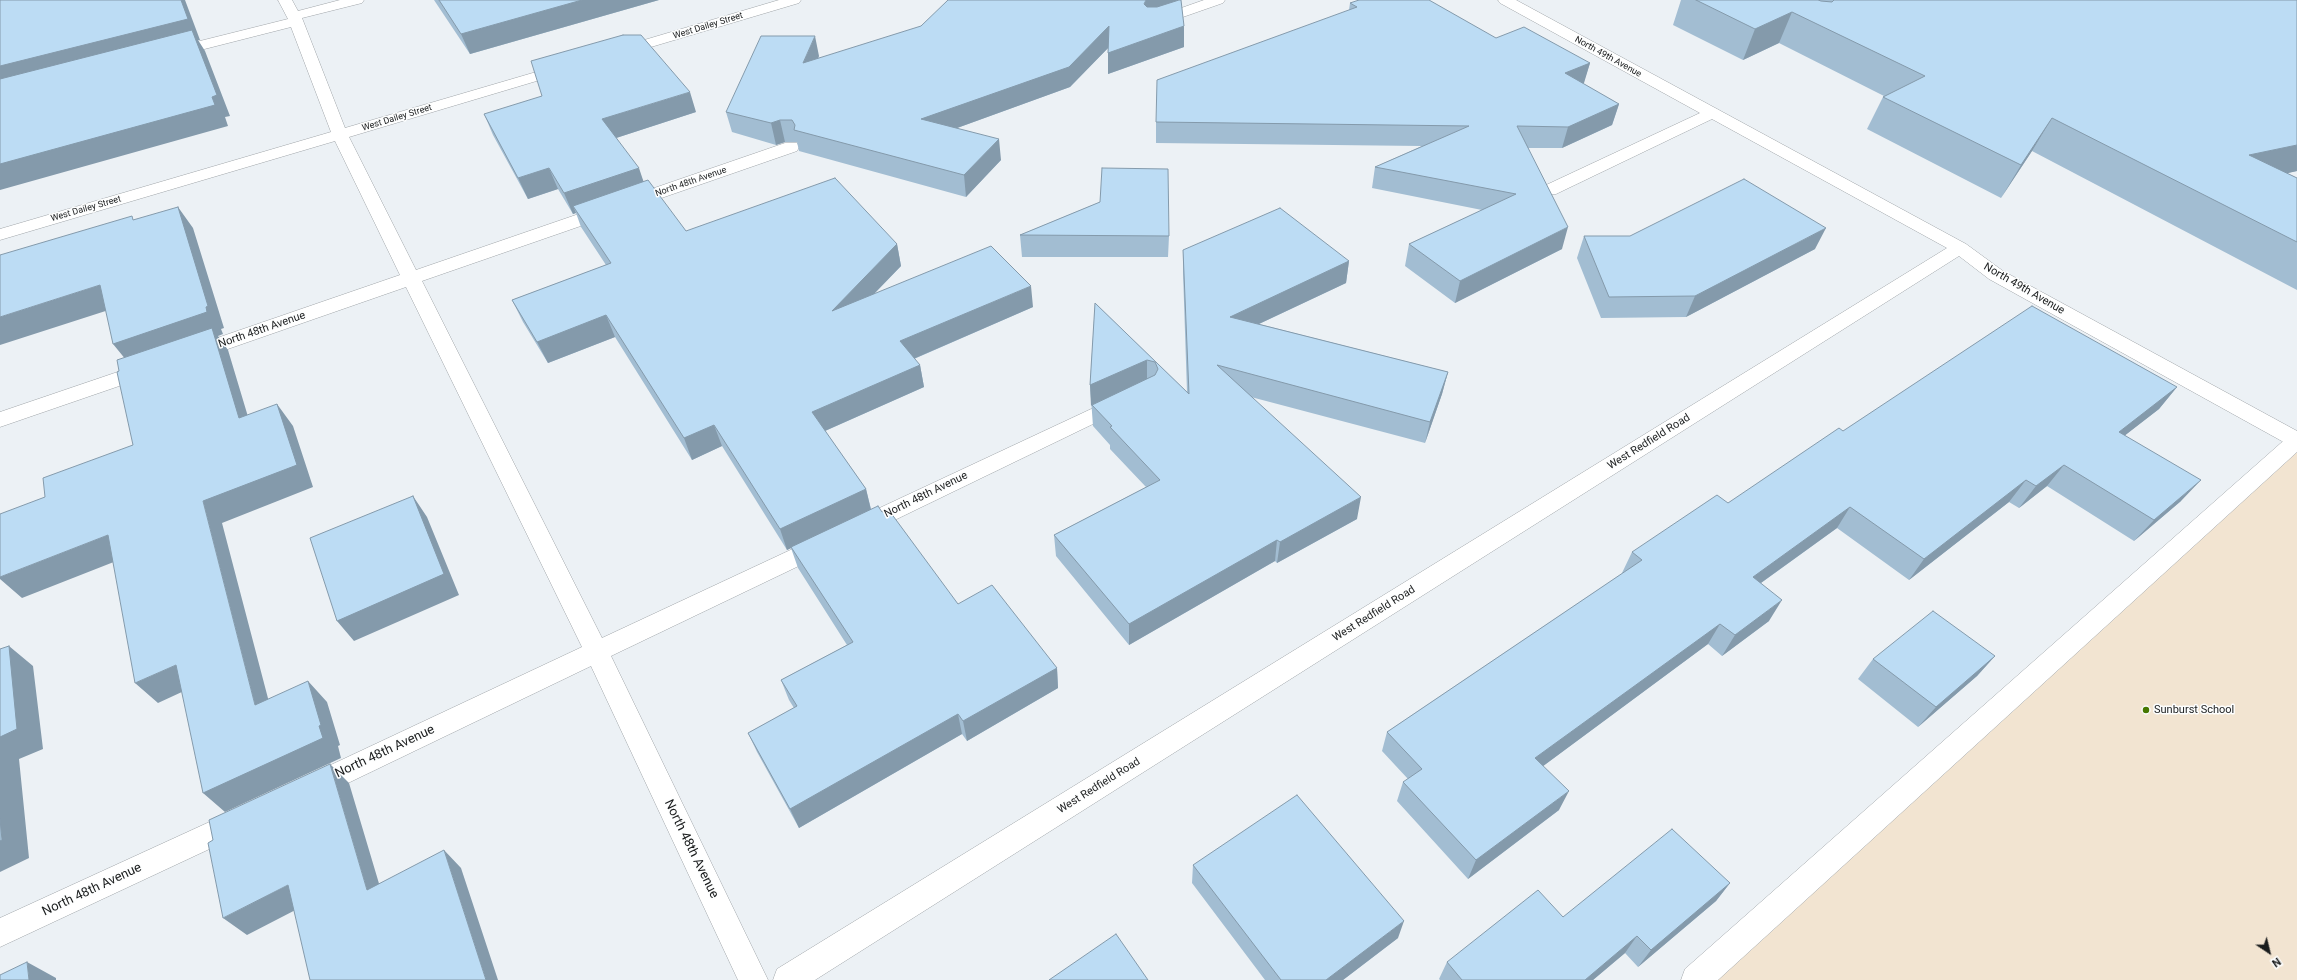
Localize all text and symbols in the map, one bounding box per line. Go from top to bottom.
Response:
street label: West Dailey Street [672,10,744,42]
street label: North 49th Avenue [1573,34,1643,80]
street label: West Dailey Street [361,102,433,134]
street label: North 48th Avenue [654,165,728,199]
street label: West Dailey Street [50,194,122,224]
street label: North 49th Avenue [1981,260,2067,318]
street label: North 48th Avenue [217,309,307,351]
street label: West Redfield Road [1605,411,1693,473]
street label: North 48th Avenue [882,469,970,521]
street label: West Redfield Road [1330,583,1418,645]
place label: Sunburst School [2154,703,2234,717]
marker: Sunburst School [2141,705,2151,715]
street label: North 48th Avenue [333,722,437,782]
street label: West Redfield Road [1055,755,1143,817]
street label: North 48th Avenue [660,797,722,901]
street label: North 48th Avenue [40,860,144,920]
north arrow [2249,932,2289,972]
text: N [2269,955,2283,970]

